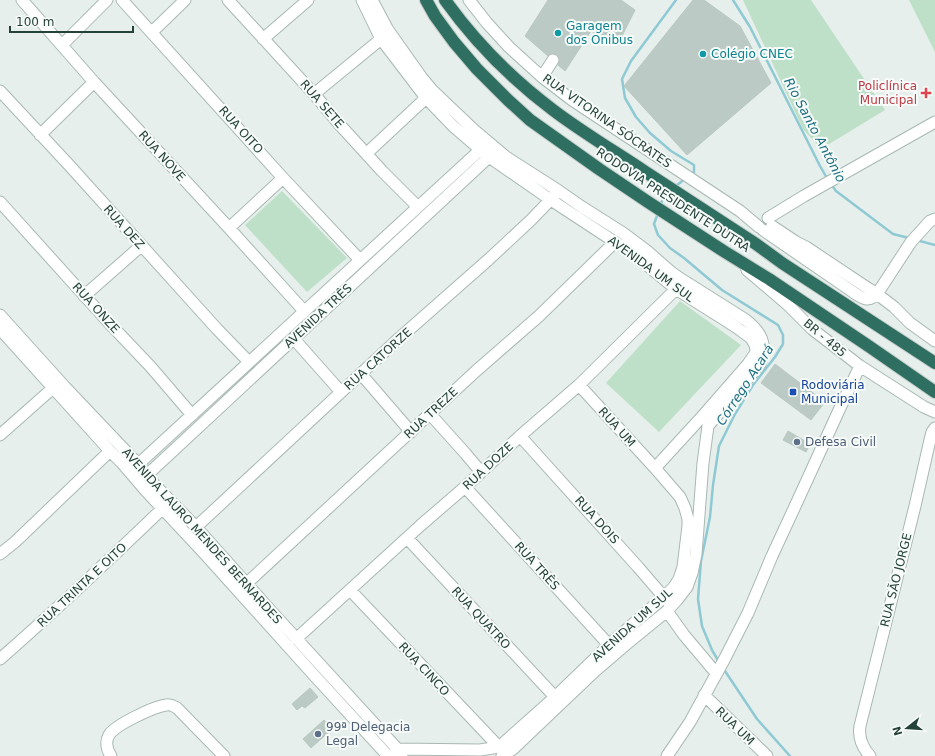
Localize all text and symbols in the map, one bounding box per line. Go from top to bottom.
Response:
scale bar [10,8,133,34]
text: 100 m [16,15,54,29]
place label: Garagem dos Onibus [566,19,633,47]
marker: Garagem dos Onibus [553,28,563,38]
place label: Colégio CNEC [711,47,793,61]
marker: Colégio CNEC [698,49,708,59]
street label: RUA VITORINA SÓCRATES [540,70,675,171]
water label: Rio Santo Antônio [781,75,849,185]
street label: RUA SETE [297,77,347,131]
place label: Policlínica Municipal [858,79,917,107]
marker: Policlínica Municipal [920,87,932,99]
street label: RUA OITO [216,103,266,157]
street label: RUA NOVE [136,128,188,184]
street label: RODOVIA PRESIDENTE DUTRA [594,145,753,255]
street label: RUA DEZ [101,202,147,252]
street label: AVENIDA UM SUL [605,233,697,305]
street label: RUA ONZE [70,280,122,336]
street label: AVENIDA TRÊS [280,280,355,351]
street label: BR - 485 [801,316,849,360]
street label: RUA CATORZE [341,325,415,393]
water label: Córrego Acará [713,342,777,428]
place label: Rodoviária Municipal [801,378,865,406]
street label: RUA TREZE [401,385,461,441]
marker: Rodoviária Municipal [788,387,798,397]
street label: RUA UM [596,404,638,450]
place label: Defesa Civil [805,435,876,449]
marker: Defesa Civil [792,437,802,447]
street label: RUA DOZE [460,439,516,493]
street label: AVENIDA LAURO MENDES BERNARDES [119,445,285,627]
street label: RUA DOIS [572,493,622,547]
street label: RUA SÃO JORGE [877,531,914,628]
street label: RUA TRÊS [512,538,563,593]
street label: RUA TRINTA E OITO [34,540,130,630]
street label: RUA QUATRO [449,584,513,652]
street label: AVENIDA UM SUL [589,585,675,665]
street label: RUA CINCO [396,639,452,699]
street label: RUA UM [713,704,757,748]
north arrow [887,708,927,748]
place label: 99ª Delegacia Legal [326,720,410,748]
text: N [890,724,905,737]
marker: 99ª Delegacia Legal [313,729,323,739]

